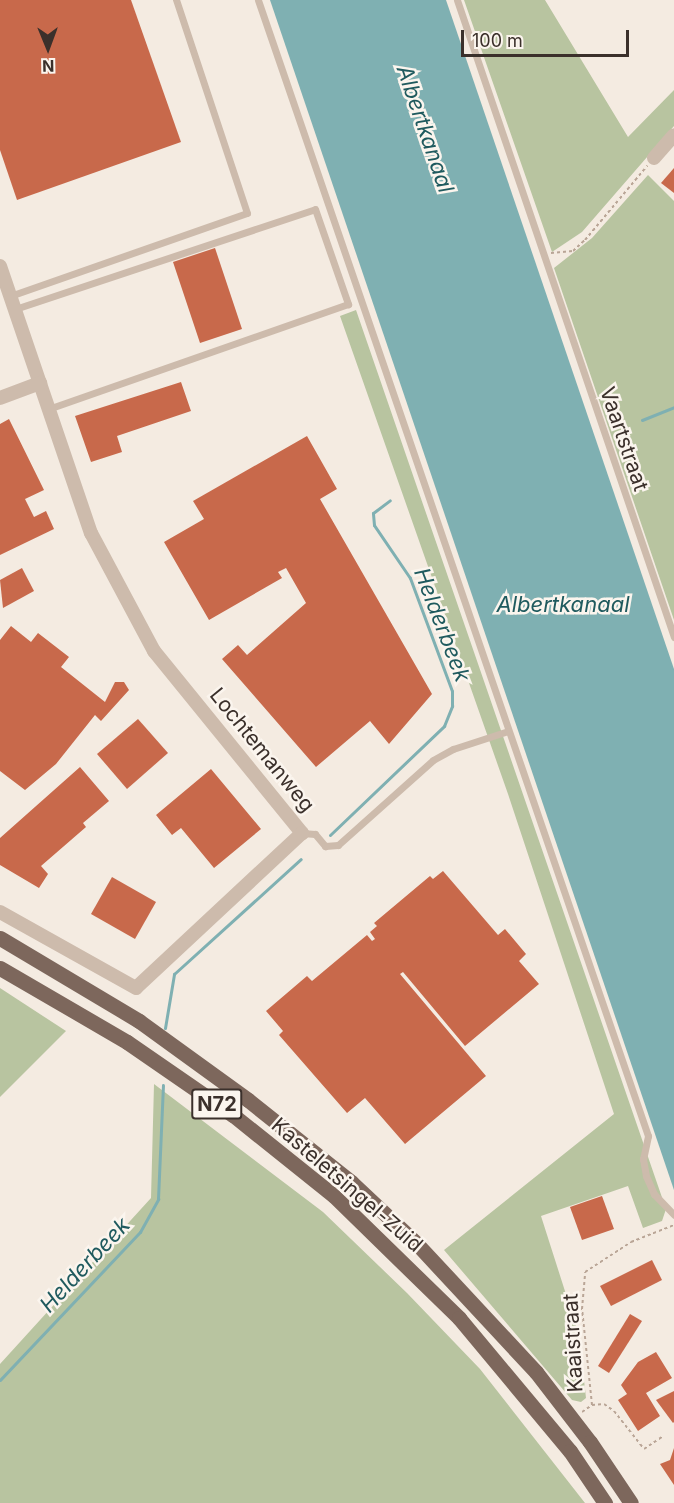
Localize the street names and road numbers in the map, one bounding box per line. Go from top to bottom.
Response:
street label: Vaartstraat [594,384,654,494]
street label: Lochtemanweg [204,683,320,817]
road number: N72 [190,1087,244,1121]
street label: Kasteletsingel-Zuid [266,1113,428,1257]
street label: Kaaistraat [558,1293,588,1393]

